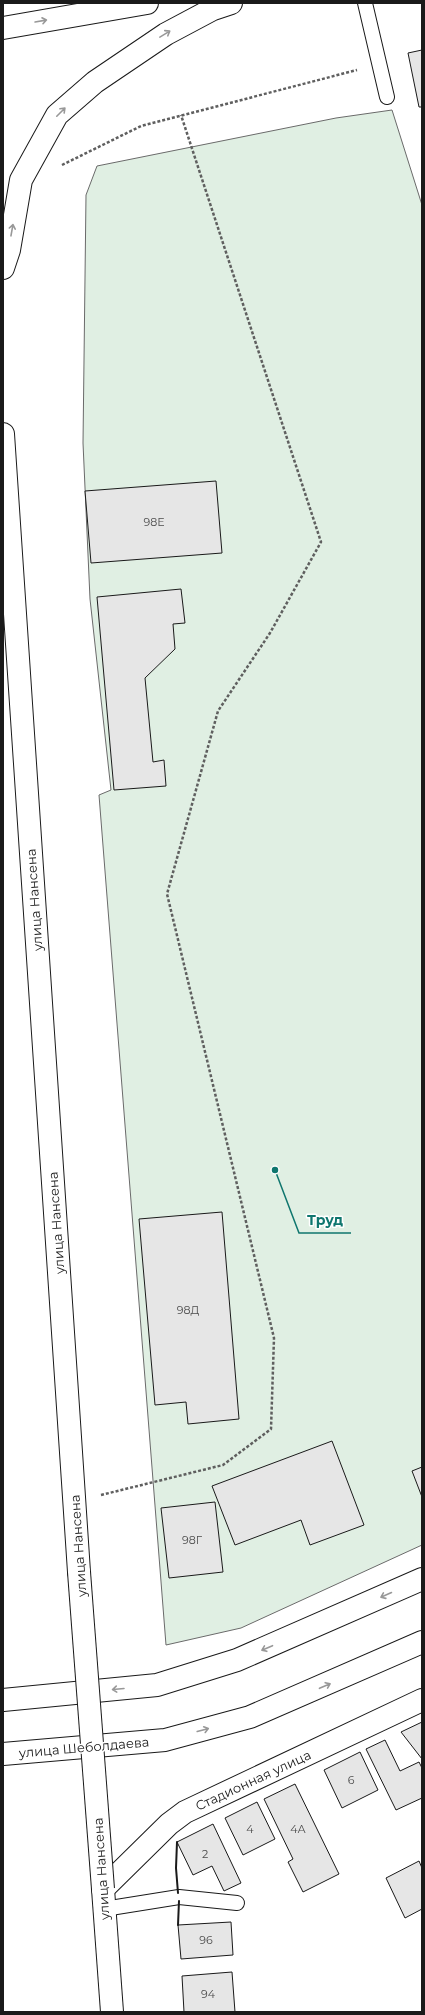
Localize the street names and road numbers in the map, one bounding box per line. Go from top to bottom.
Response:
street label: улица Нансена [22,848,46,953]
street label: улица Нансена [44,1171,68,1276]
street label: улица Нансена [66,1494,90,1599]
street label: улица Шеболдаева [17,1733,150,1761]
street label: Стадионная улица [193,1746,313,1814]
street label: улица Нансена [89,1817,113,1922]

